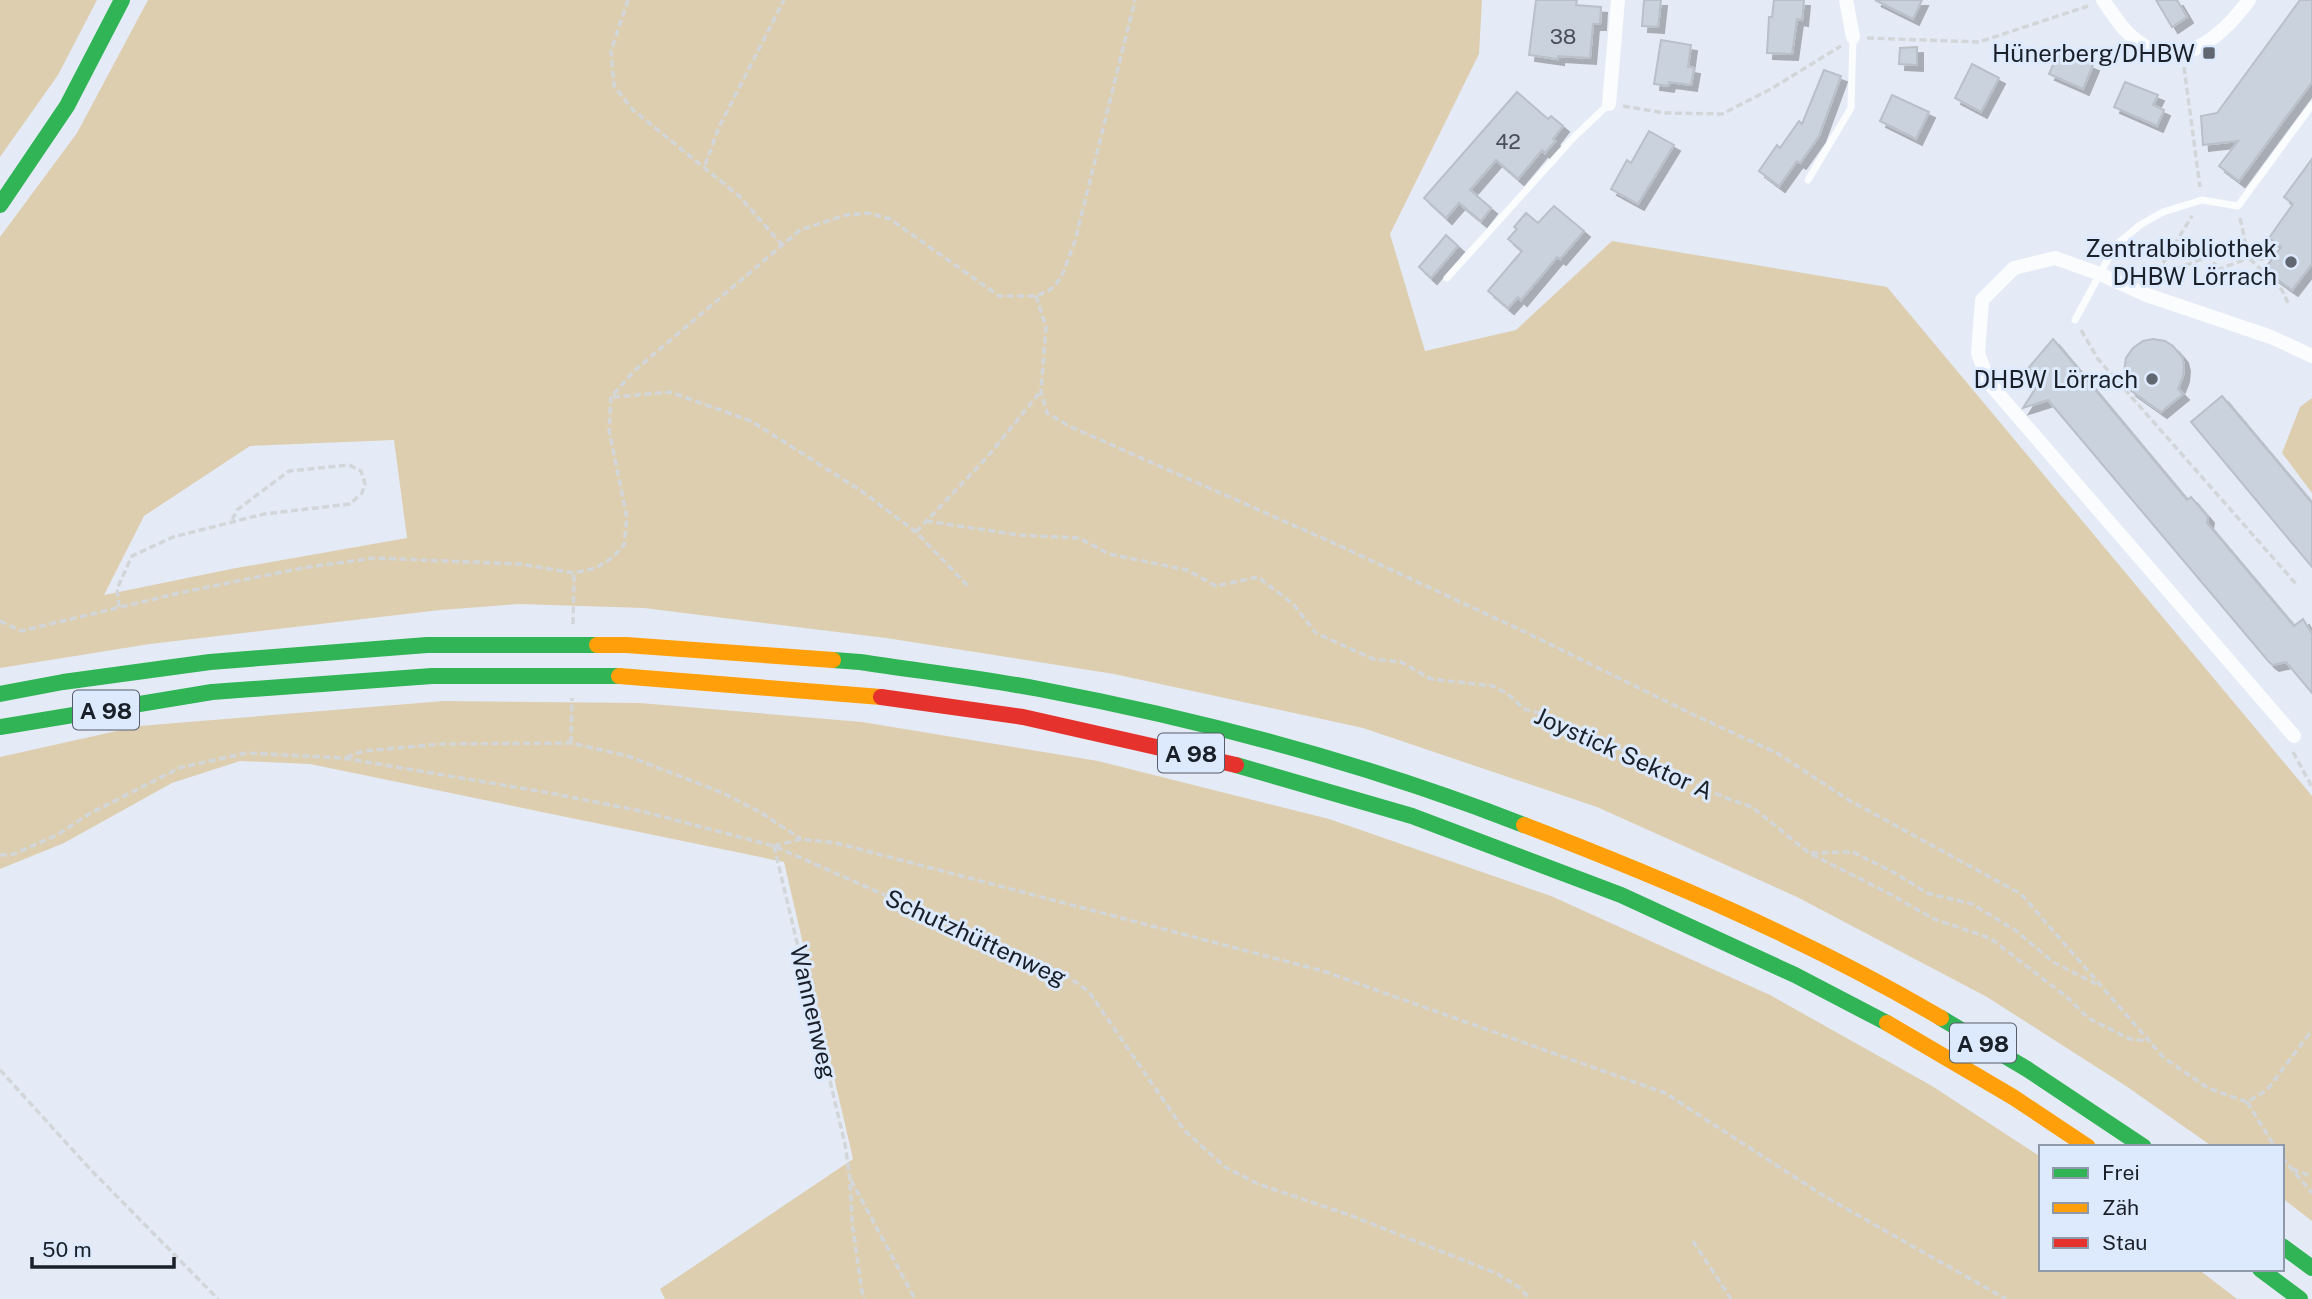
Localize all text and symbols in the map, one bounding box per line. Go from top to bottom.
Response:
house number: 38 [1550,24,1576,49]
place label: Hünerberg/DHBW [1992,39,2195,67]
marker: Hünerberg/DHBW [2201,45,2217,61]
house number: 42 [1495,129,1521,154]
place label: Zentralbibliothek DHBW Lörrach [2085,234,2277,290]
marker: Zentralbibliothek DHBW Lörrach [2283,254,2299,270]
place label: DHBW Lörrach [1973,365,2138,393]
marker: DHBW Lörrach [2144,371,2160,387]
road number: A 98 [73,690,139,730]
street label: Joystick Sektor A [1530,701,1718,805]
road number: A 98 [1158,734,1224,772]
street label: Schutzhüttenweg [881,883,1071,991]
street label: Wannenweg [785,942,843,1082]
road number: A 98 [1950,1024,2016,1062]
legend [2039,1145,2284,1271]
text: Frei [2102,1160,2140,1185]
text: Zäh [2102,1195,2139,1220]
scale bar [32,1226,173,1270]
text: Stau [2102,1230,2148,1255]
text: 50 m [42,1237,92,1262]

